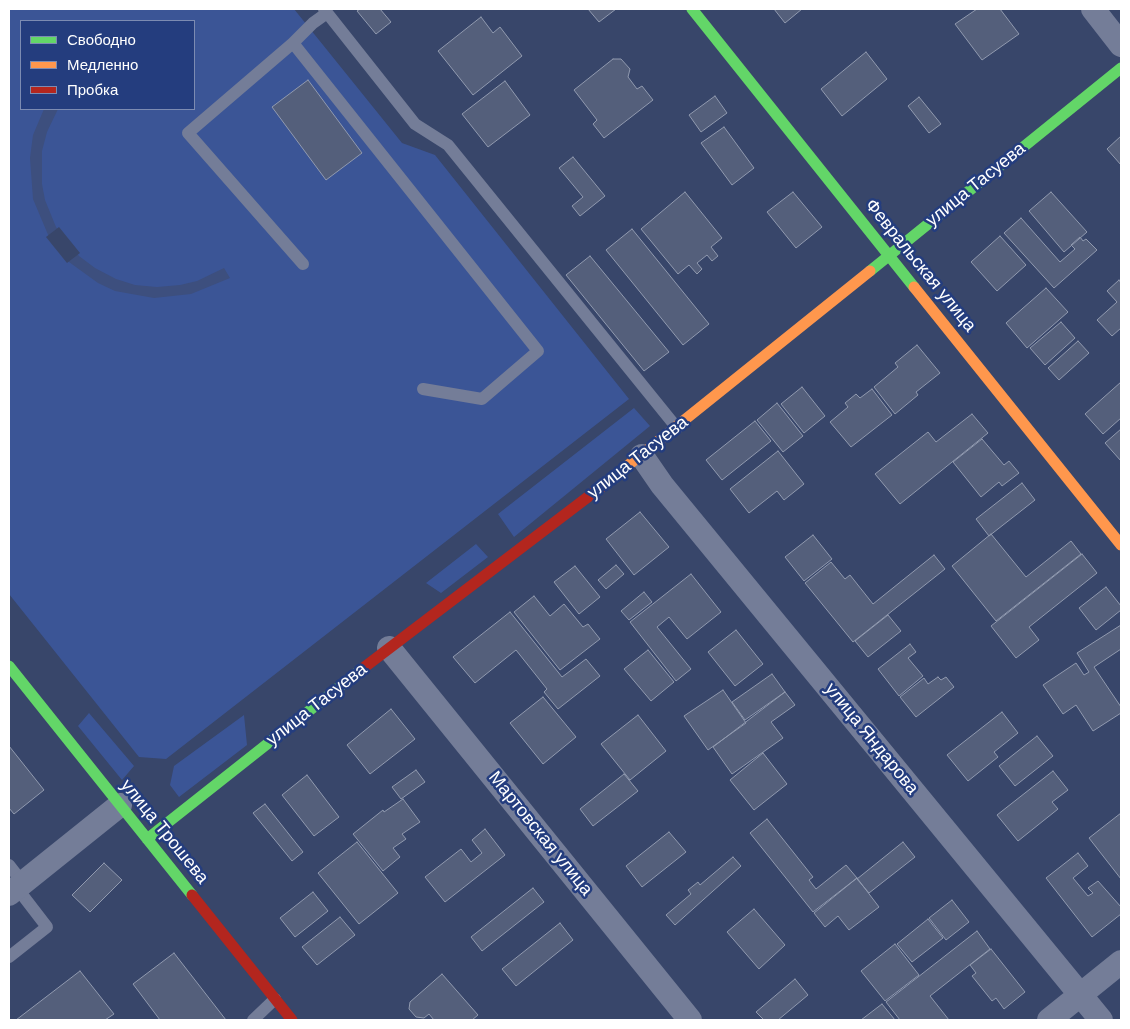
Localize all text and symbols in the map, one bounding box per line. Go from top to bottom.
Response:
legend [20,20,195,110]
text: Свободно [67,30,136,50]
text: Медленно [67,55,138,75]
text: Пробка [67,80,118,100]
street label: улица Тасуева [922,138,1030,232]
street label: Февральская улица [860,195,980,337]
street label: улица Тасуева [583,412,693,504]
street label: улица Тасуева [262,659,372,751]
street label: улица Яндарова [819,679,923,799]
street label: Мартовская улица [483,768,597,900]
street label: улица Трошева [115,775,213,889]

